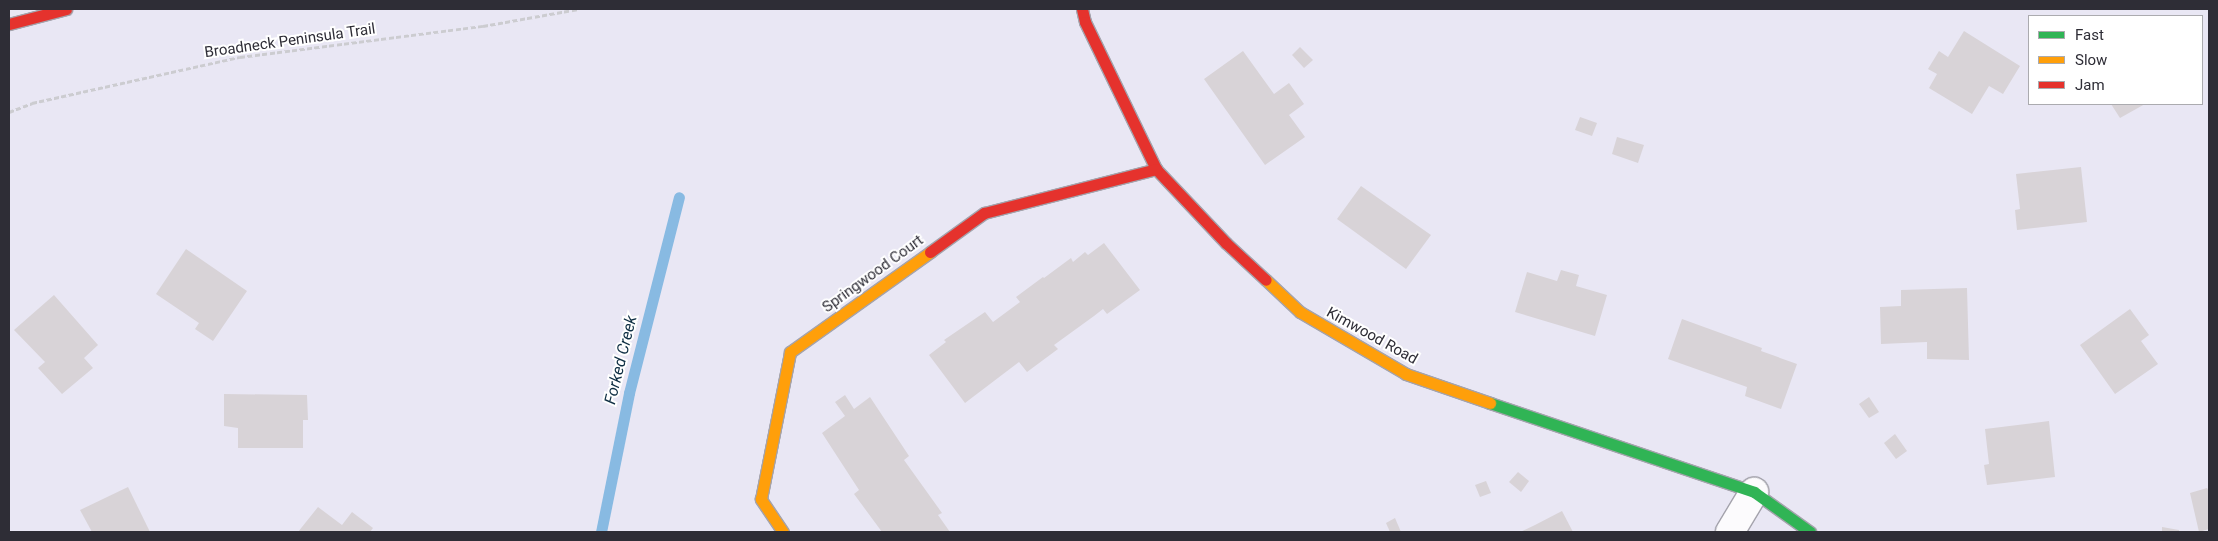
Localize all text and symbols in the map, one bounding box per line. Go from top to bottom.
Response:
legend [2028,15,2203,105]
street label: Broadneck Peninsula Trail [203,20,377,62]
text: Fast [2075,26,2104,44]
text: Slow [2075,51,2107,69]
text: Jam [2075,76,2105,94]
street label: Springwood Court [819,231,927,317]
street label: Kimwood Road [1323,304,1421,368]
water label: Forked Creek [601,314,641,406]

